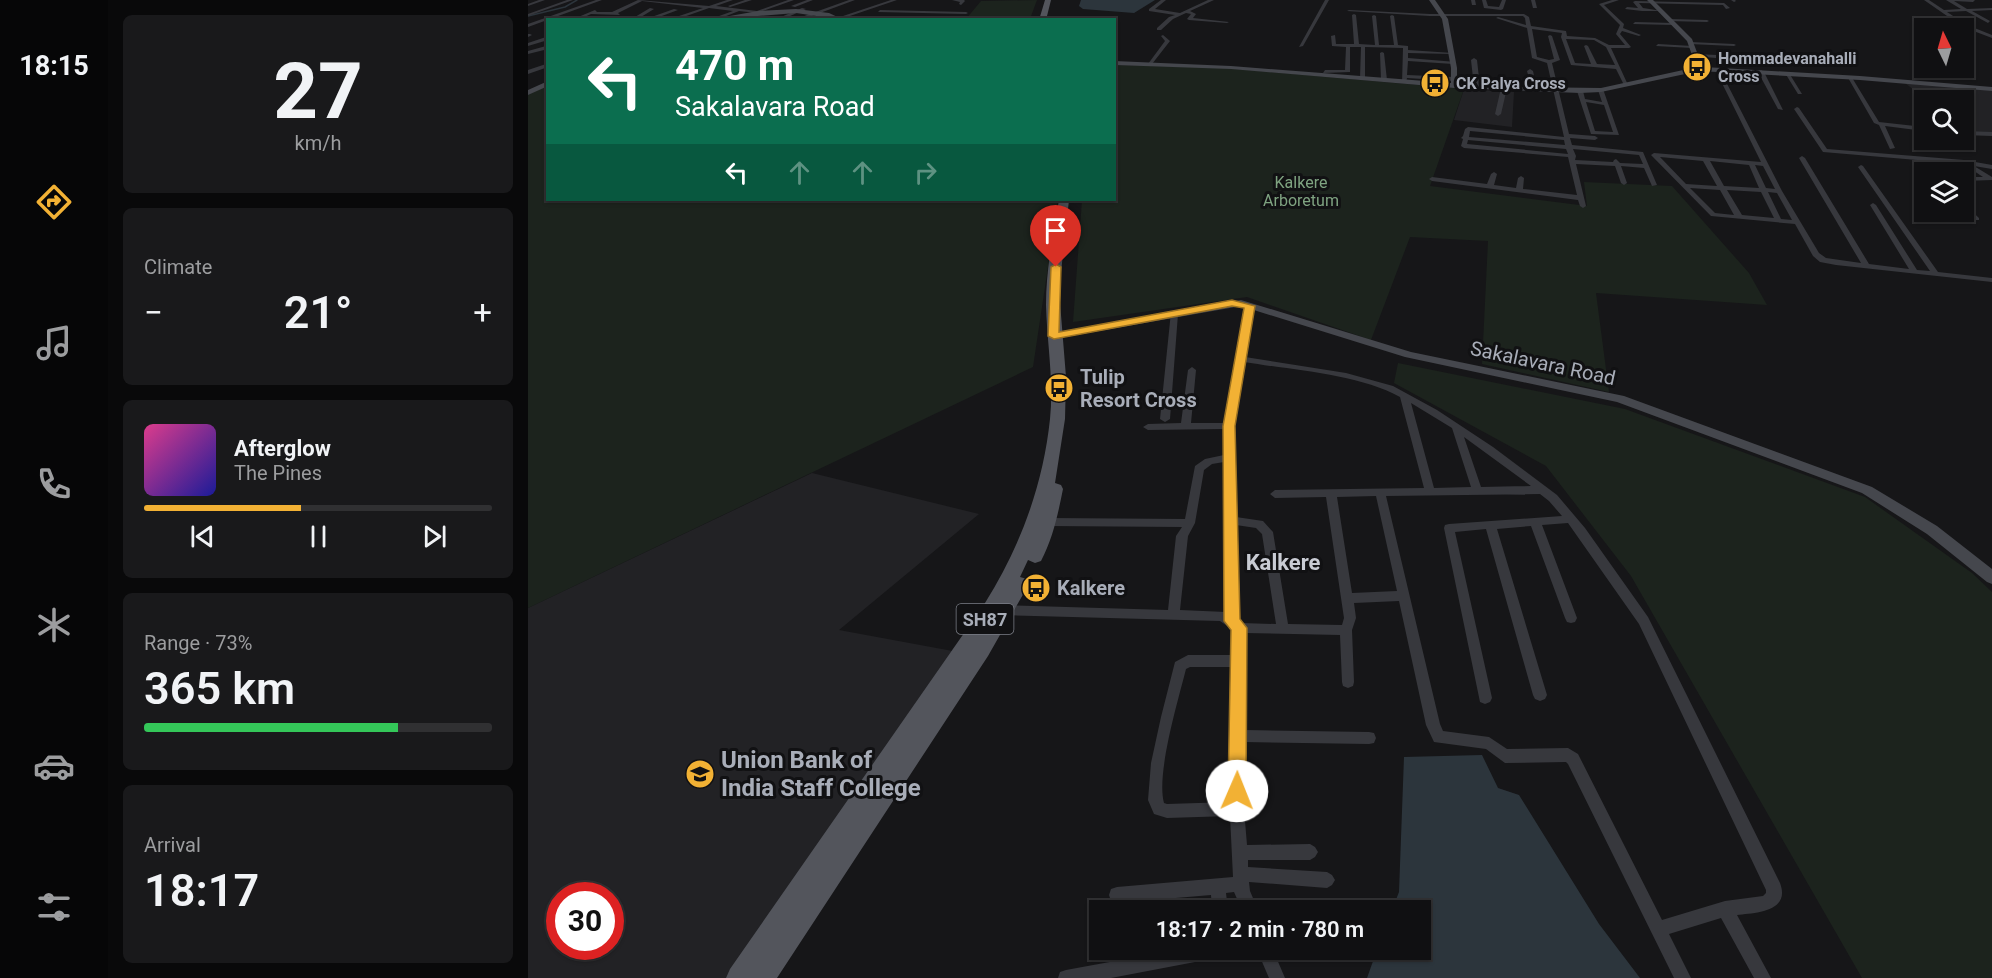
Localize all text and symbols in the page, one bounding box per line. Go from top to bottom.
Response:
north arrow [1914,18,1974,78]
map controls [1914,18,1974,222]
text: 470 m [675,41,794,90]
icon: left [576,42,654,120]
text: 27 [273,46,363,137]
place label: Hommadevanahalli Cross [1718,49,1856,86]
text: 18:15 [19,50,89,82]
bus stop icon: Hommadevanahalli Cross [1681,51,1713,83]
bus stop icon: CK Palya Cross [1419,67,1451,99]
place label: CK Palya Cross [1456,74,1566,93]
button: search [1914,90,1974,150]
text: Sakalavara Road [675,91,875,123]
text: km/h [295,131,341,155]
icon: left [720,156,753,189]
icon: ahead [783,156,816,189]
icon: ahead [846,156,879,189]
icon: right [909,156,942,189]
button: layers [1914,162,1974,222]
park label: Kalkere Arboretum [1263,173,1339,210]
icon: directions [33,181,75,223]
pin [1030,205,1081,267]
icon: arrive [1039,214,1072,247]
text: Climate [144,255,212,279]
text: 21° [284,286,352,339]
text: − [144,293,163,332]
text: + [473,293,492,332]
icon: music [33,322,75,364]
street label: Sakalavara Road [1468,336,1618,390]
place label: Tulip Resort Cross [1080,365,1197,412]
bus stop icon: Tulip Resort Cross [1043,372,1075,404]
text: Afterglow [234,436,331,461]
text: The Pines [234,461,322,485]
icon: phone [33,463,75,505]
icon: previous [186,520,219,553]
icon: pause [302,520,335,553]
icon: next [418,520,451,553]
district label: Kalkere [1246,550,1320,575]
bus stop icon: Kalkere [1020,572,1052,604]
place label: Kalkere [1057,576,1125,600]
icon: climate [33,604,75,646]
road number: SH87 [956,604,1014,634]
text: Range · 73% [144,631,252,655]
text: 365 km [144,662,295,715]
icon: car [33,745,75,787]
place label: Union Bank of India Staff College [721,746,921,802]
school or university icon: Union Bank of India Staff College [684,758,716,790]
position arrow [1205,759,1269,823]
text: Arrival [144,833,201,857]
text: 18:17 [144,864,259,917]
speed limit sign: 30 [546,882,624,960]
icon: filters [33,886,75,928]
text: 18:17 · 2 min · 780 m [1156,917,1364,942]

